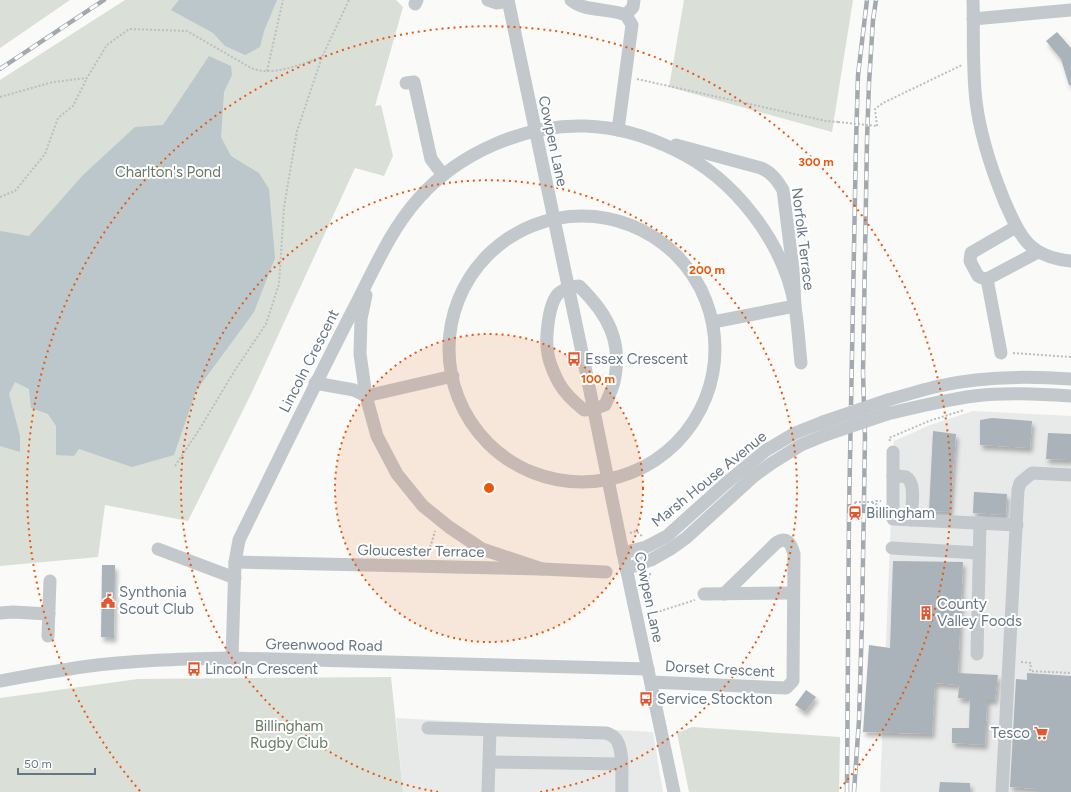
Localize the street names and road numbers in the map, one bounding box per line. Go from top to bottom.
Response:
street label: Cowpen Lane [535,94,571,188]
street label: Norfolk Terrace [788,187,818,291]
street label: Lincoln Crescent [275,306,343,416]
street label: Marsh House Avenue [648,427,770,531]
street label: Gloucester Terrace [357,541,485,561]
street label: Cowpen Lane [631,550,667,644]
street label: Greenwood Road [265,635,383,655]
street label: Dorset Crescent [665,657,776,681]

